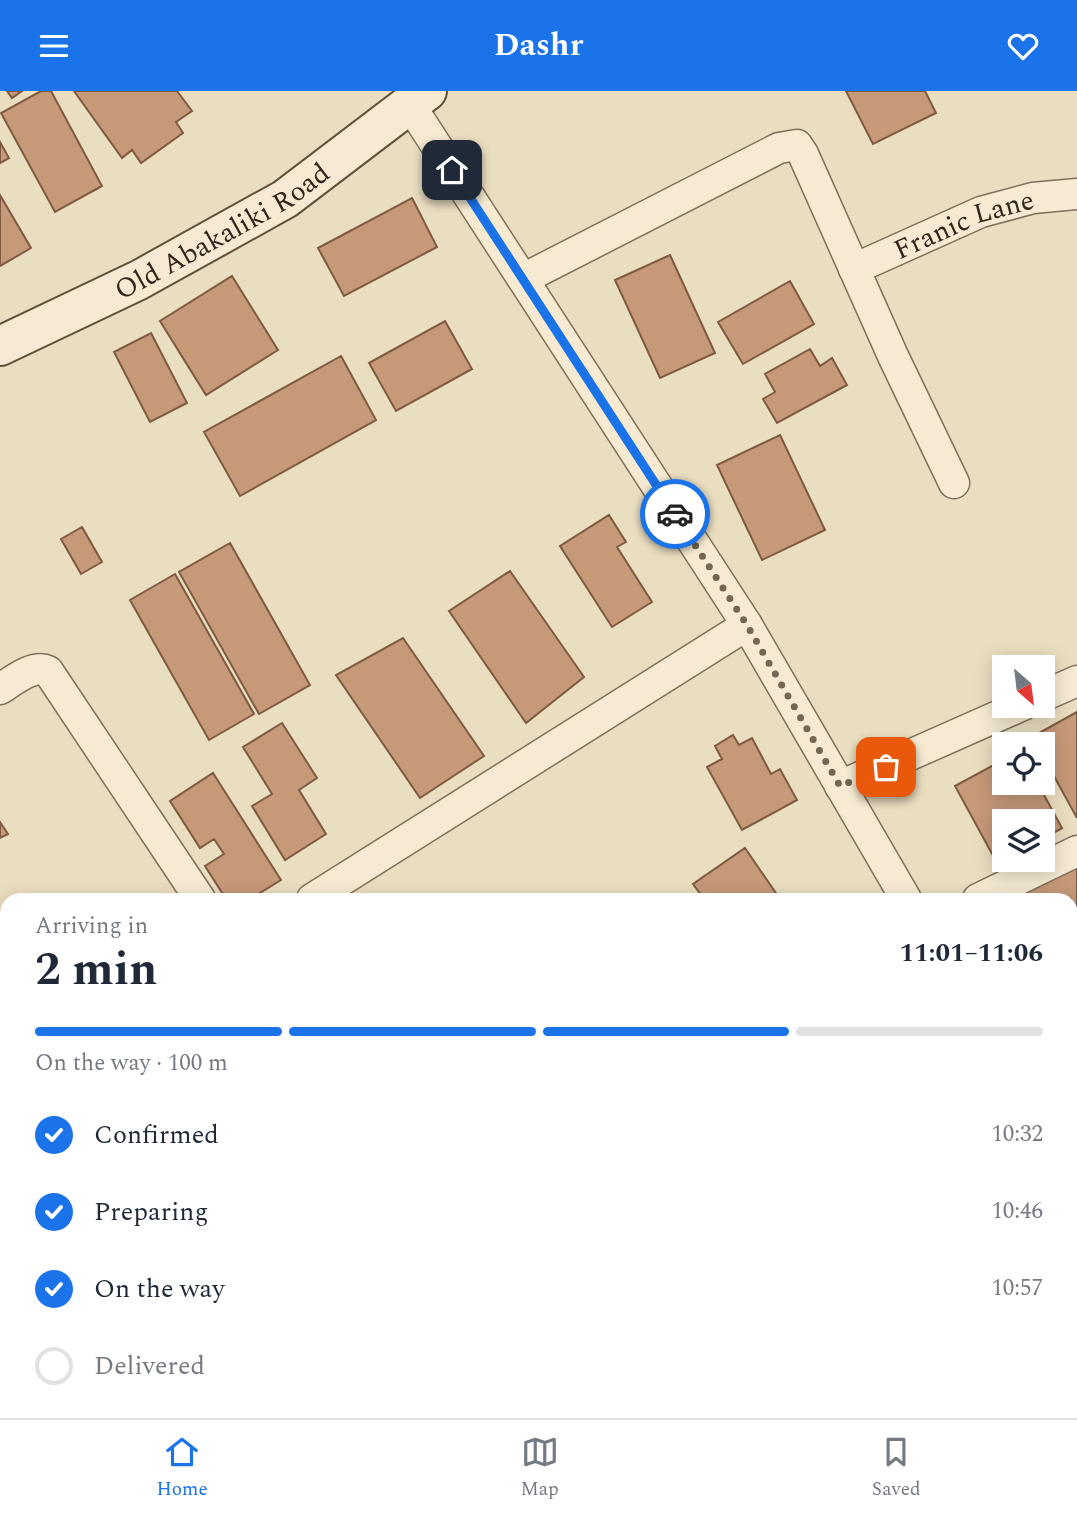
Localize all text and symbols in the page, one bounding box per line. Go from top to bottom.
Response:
text: Dashr [494,21,583,70]
icon: menu [35,27,73,65]
icon: heart [1004,27,1042,65]
pin [422,140,482,200]
icon: home [433,151,471,189]
street label: Old Abakaliki Road [107,152,339,312]
street label: Franic Lane [887,179,1039,272]
courier [640,479,710,549]
icon: car [656,495,694,533]
north arrow [992,655,1055,717]
map controls [992,655,1055,872]
button: locate [992,732,1055,795]
pin [856,737,916,797]
icon: bag [867,748,905,786]
button: layers [992,809,1055,872]
text: Arriving in [35,909,148,944]
text: 11:01–11:06 [899,933,1043,973]
text: 2 min [35,935,157,1005]
text: On the way · 100 m [35,1046,228,1081]
text: Confirmed [94,1115,219,1155]
icon: check [35,1116,73,1154]
text: 10:32 [991,1117,1043,1152]
text: Preparing [94,1192,208,1232]
icon: check [35,1193,73,1231]
text: 10:46 [991,1194,1043,1229]
text: On the way [94,1269,225,1309]
icon: check [35,1270,73,1308]
text: 10:57 [991,1271,1043,1306]
text: Delivered [94,1346,205,1386]
tab: Home [156,1433,208,1504]
tab: Map [521,1433,559,1504]
tab: Saved [872,1433,921,1504]

